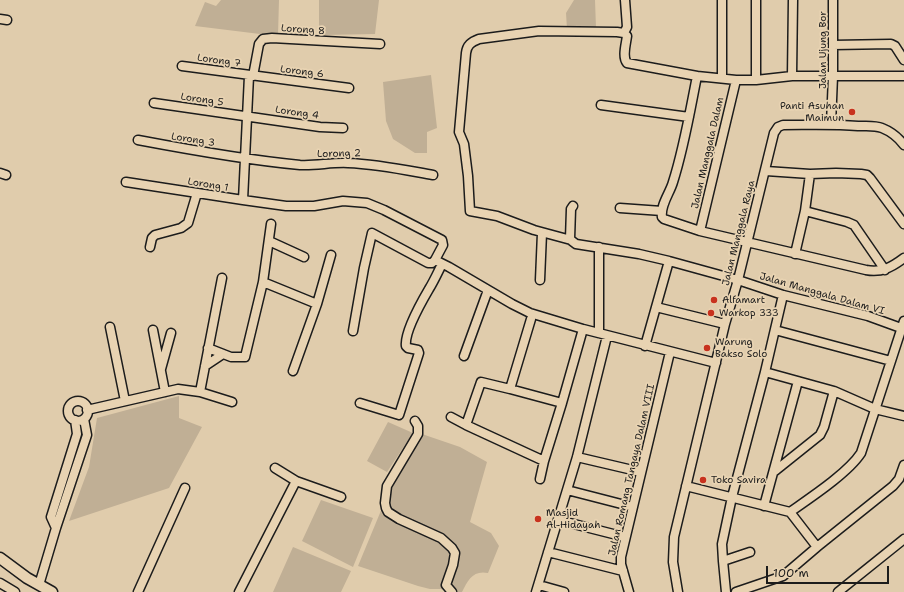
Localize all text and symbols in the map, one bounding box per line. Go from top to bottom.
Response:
street label: Jalan Ujung Bor [817,11,829,89]
street label: Lorong 8 [281,22,325,38]
street label: Lorong 7 [196,52,242,70]
street label: Lorong 6 [279,63,325,81]
street label: Lorong 5 [180,91,224,109]
street label: Jalan Manggala Dalam [689,96,727,210]
place label: Panti Asuhan Maimun [780,100,844,124]
street label: Lorong 4 [274,104,320,122]
marker: Panti Asuhan Maimun [847,107,857,117]
street label: Lorong 3 [170,131,216,149]
street label: Lorong 2 [317,148,361,160]
street label: Lorong 1 [187,176,229,194]
street label: Jalan Manggala Raya [720,179,758,287]
street label: Jalan Manggala Dalam VI [758,270,886,318]
place label: Alfamart [722,294,765,306]
marker: Alfamart [709,295,719,305]
place label: Warkop 333 [719,307,779,319]
marker: Warkop 333 [706,308,716,318]
place label: Warung Bakso Solo [715,336,767,360]
marker: Warung Bakso Solo [702,343,712,353]
street label: Jalan Romang Tangaya Dalam VIII [606,383,658,557]
place label: Toko Savira [711,474,766,486]
marker: Toko Savira [698,475,708,485]
place label: Masjid Al-Hidayah [546,507,600,530]
marker: Masjid Al-Hidayah [533,514,543,524]
scale bar [768,558,891,584]
text: 100 m [773,565,809,581]

